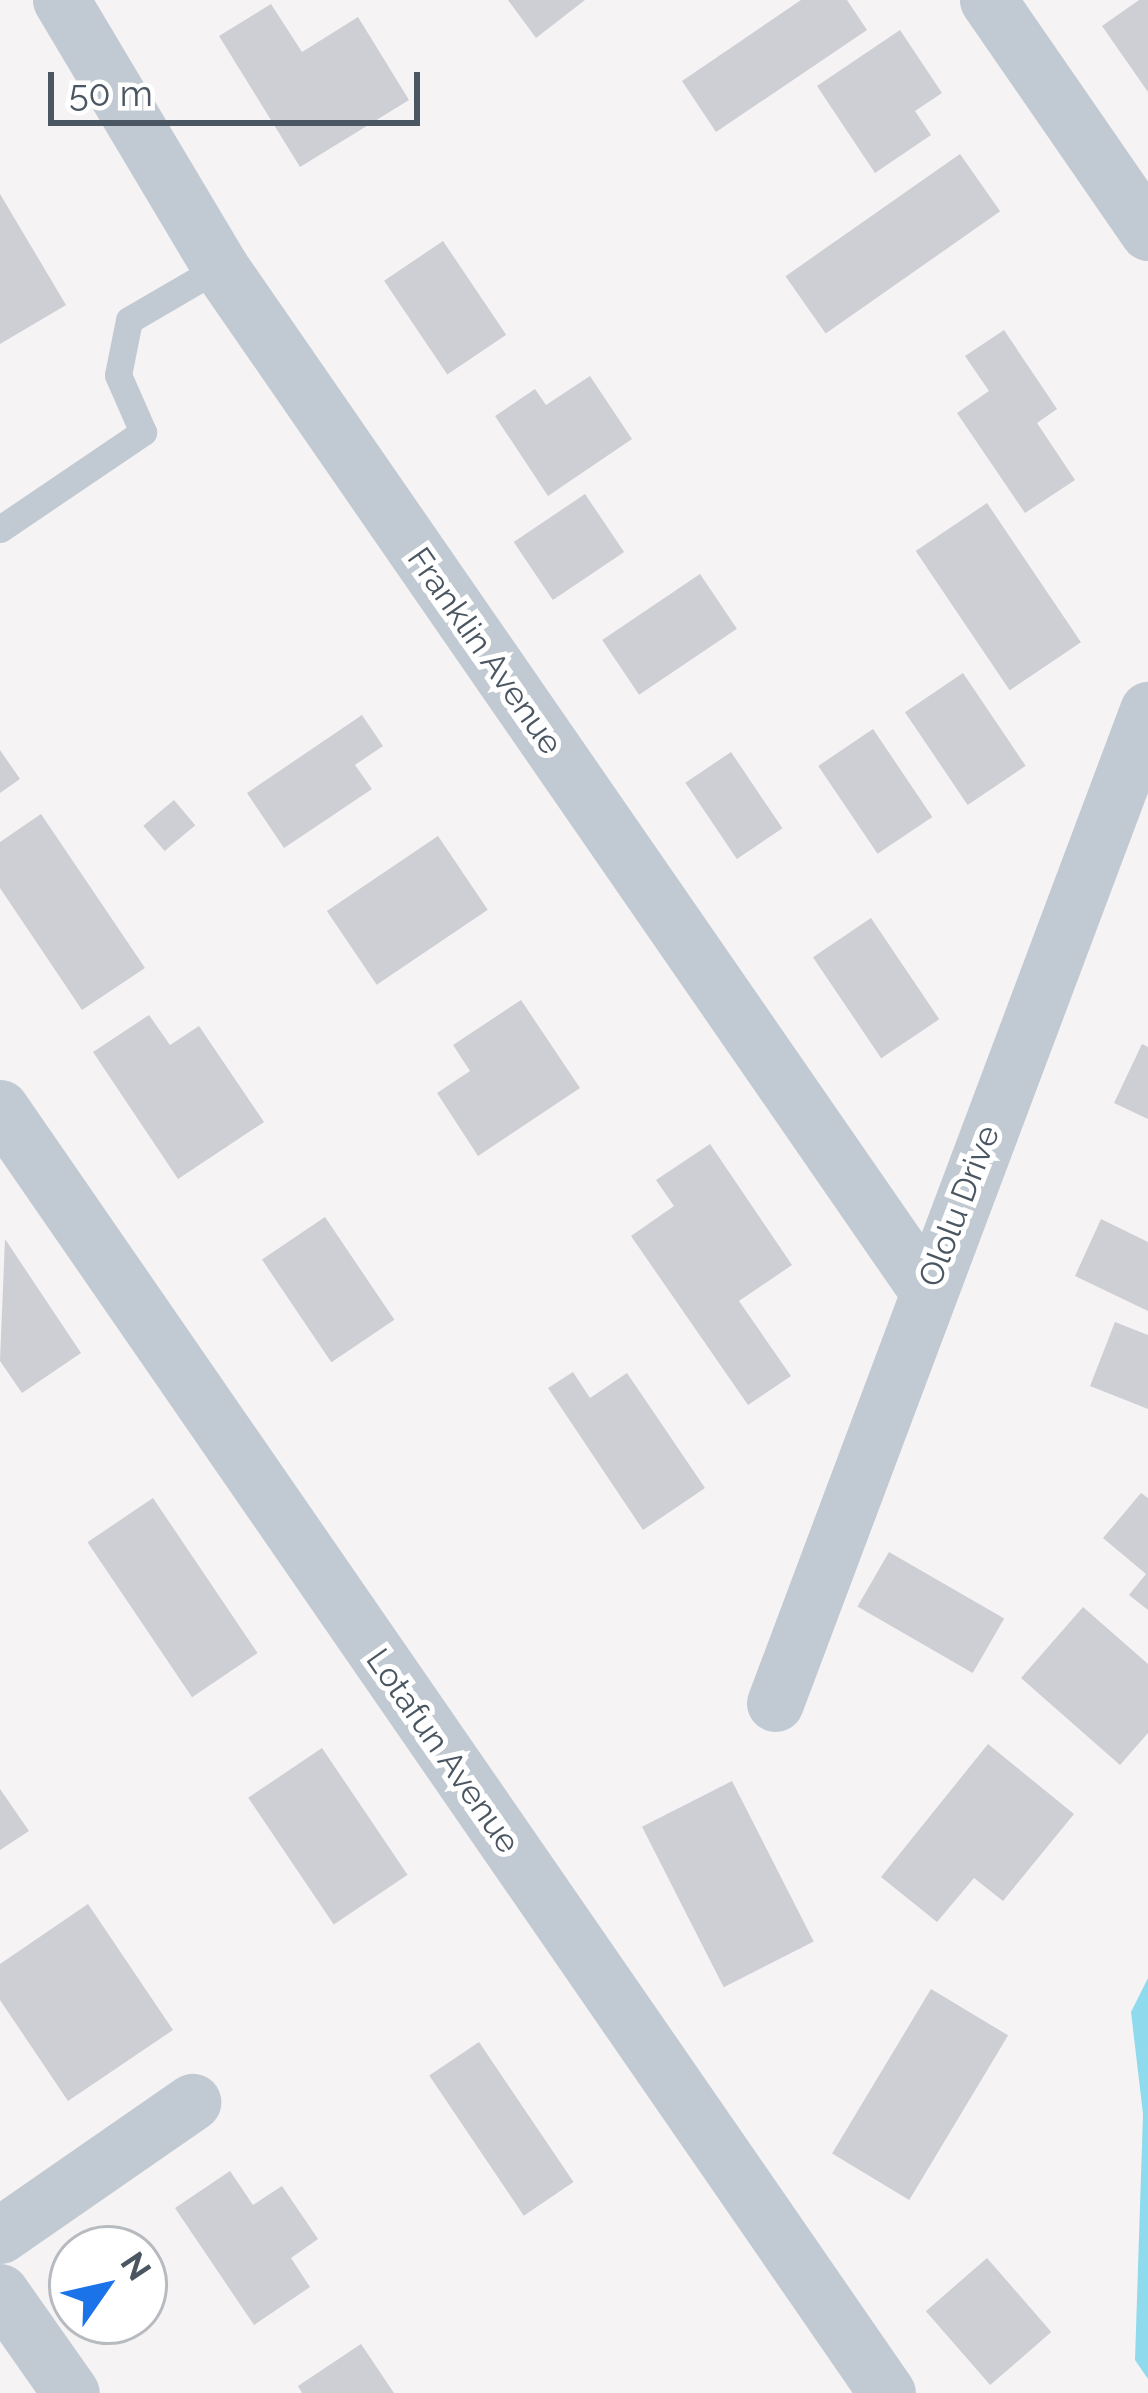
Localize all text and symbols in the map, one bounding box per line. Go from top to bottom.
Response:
scale bar [54,48,426,122]
text: 50 m [69,72,153,114]
street label: Franklin Avenue [399,540,571,762]
street label: Ololu Drive [910,1120,1008,1292]
street label: Lotafun Avenue [358,1641,528,1861]
north arrow [48,2225,168,2345]
text: N [113,2245,159,2288]

